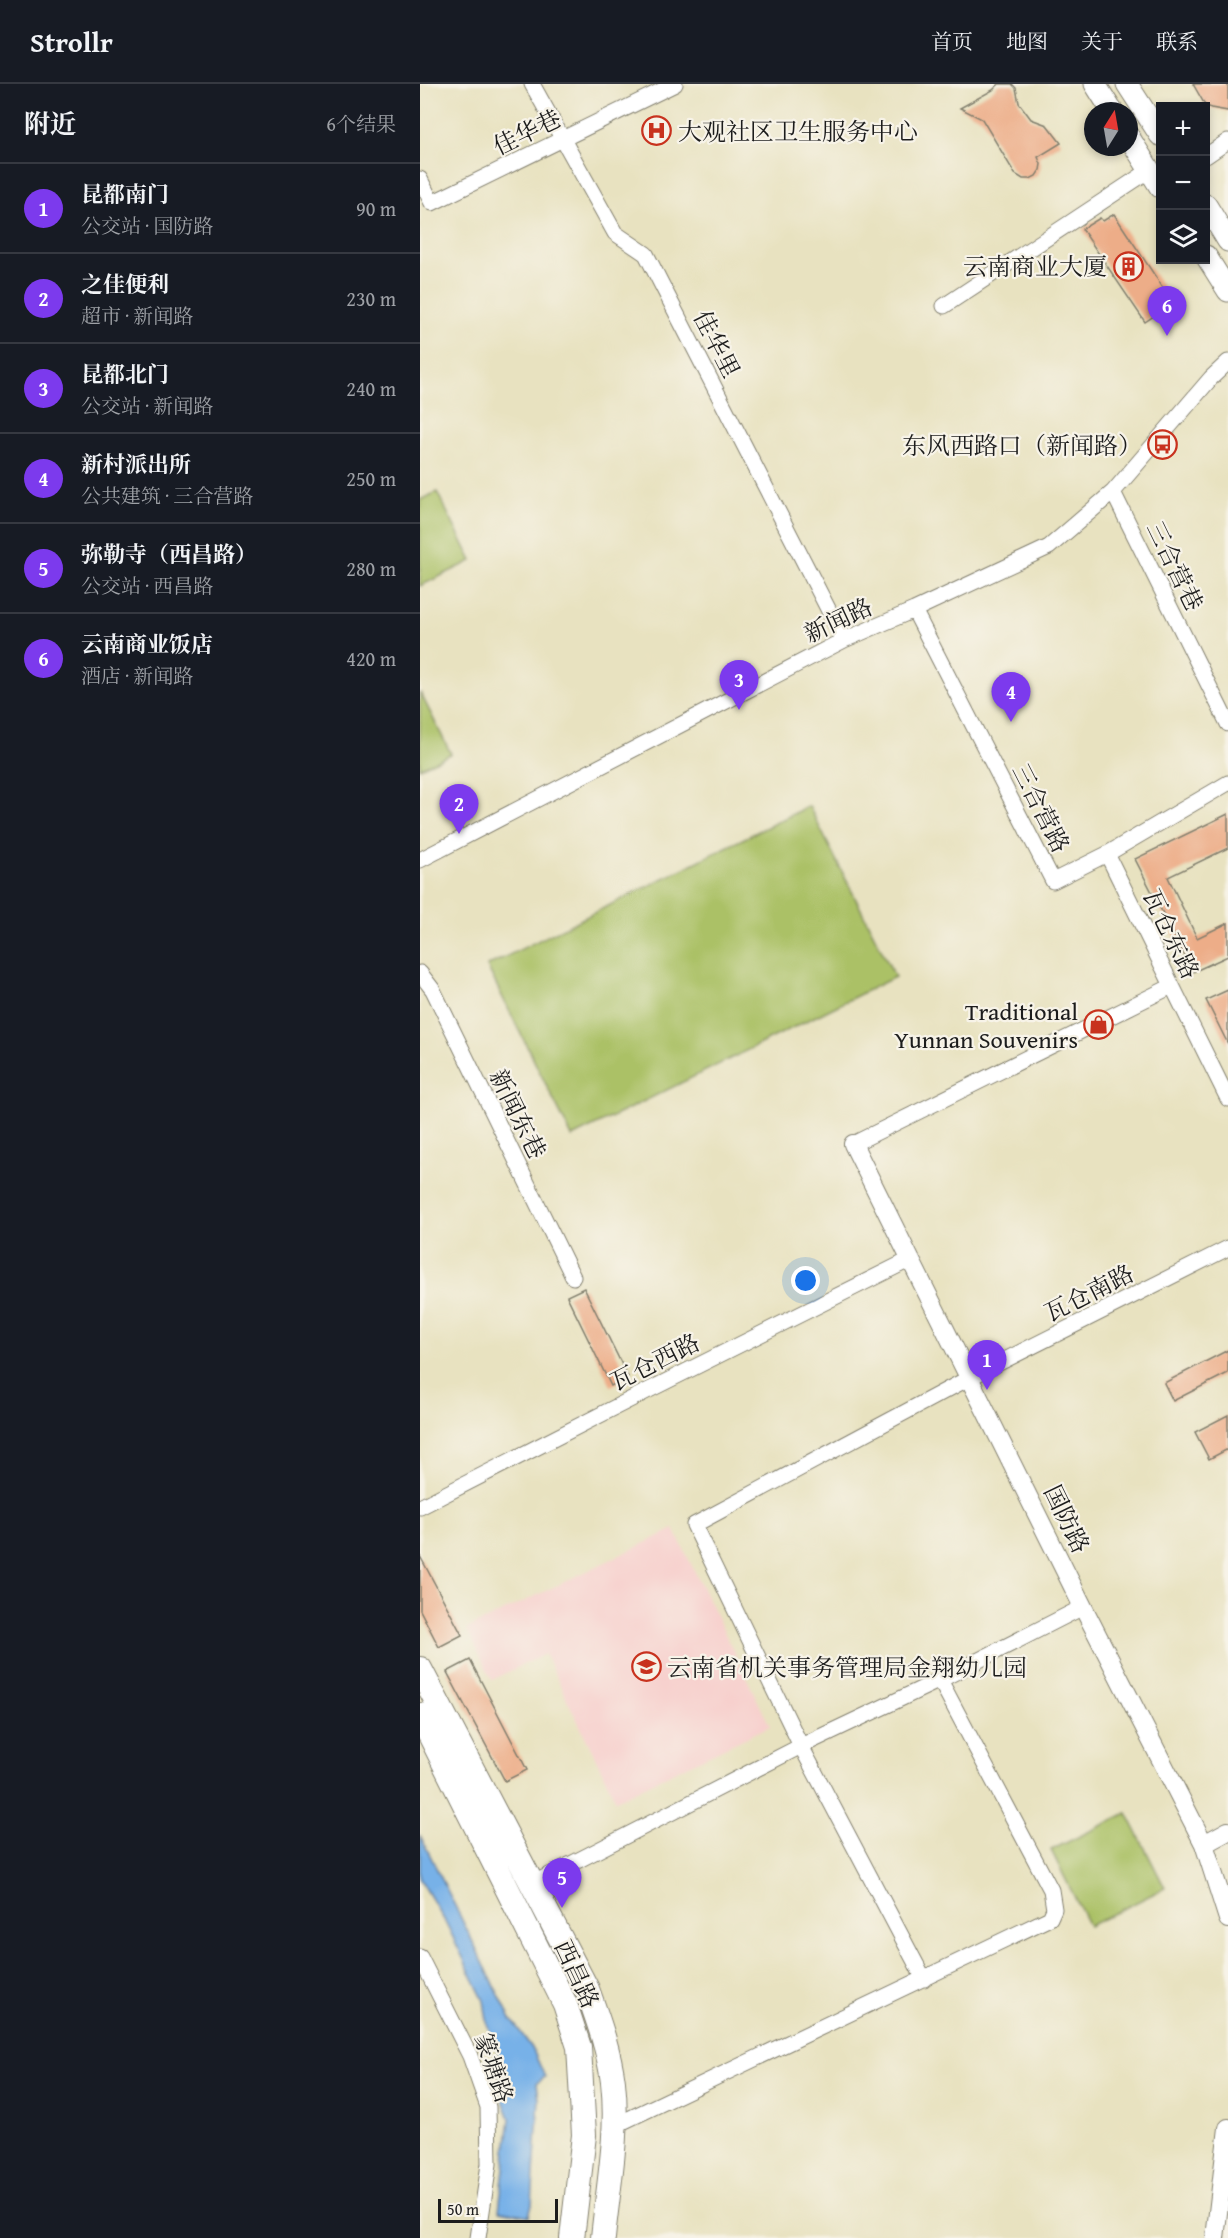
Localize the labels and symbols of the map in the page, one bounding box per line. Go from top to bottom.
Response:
street label: 佳华巷 [487,100,567,164]
north arrow [1084,102,1138,156]
place label: 大观社区卫生服务中心 [678,114,918,149]
hospital icon: 大观社区卫生服务中心 [641,115,673,147]
place label: 云南商业大厦 [963,249,1107,284]
building icon: 云南商业大厦 [1112,250,1144,282]
pin: 6 [1148,286,1186,336]
street label: 佳华里 [685,304,749,384]
place label: 东风西路口（新闻路） [902,428,1142,463]
bus stop icon: 东风西路口（新闻路） [1147,429,1179,461]
street label: 三合营巷 [1138,515,1212,617]
street label: 新闻路 [798,589,878,651]
pin: 3 [720,660,758,710]
pin: 4 [992,672,1030,722]
street label: 三合营路 [1004,757,1078,859]
pin: 2 [440,784,478,834]
street label: 瓦仓东路 [1134,883,1208,985]
place label: Traditional Yunnan Souvenirs [894,994,1078,1057]
shop icon: Traditional Yunnan Souvenirs [1083,1009,1115,1041]
street label: 新闻东巷 [481,1063,555,1165]
street label: 瓦仓南路 [1038,1256,1140,1330]
your location [791,1266,820,1295]
street label: 瓦仓西路 [604,1325,706,1399]
pin: 1 [968,1340,1006,1390]
street label: 国防路 [1035,1479,1099,1559]
place label: 云南省机关事务管理局金翔幼儿园 [667,1650,1027,1685]
school or university icon: 云南省机关事务管理局金翔幼儿园 [630,1651,662,1683]
pin: 5 [542,1858,582,1908]
street label: 西昌路 [546,1934,608,2014]
street label: 篆塘路 [466,2028,522,2108]
scale bar [438,2196,558,2224]

